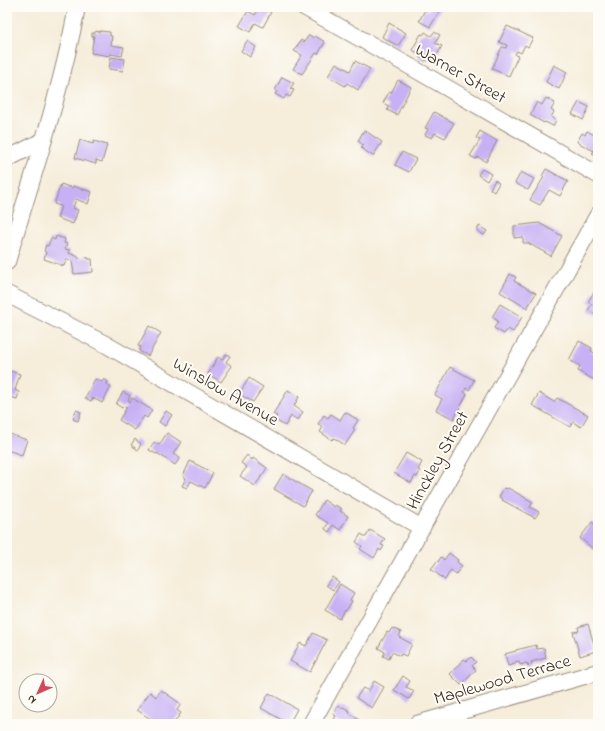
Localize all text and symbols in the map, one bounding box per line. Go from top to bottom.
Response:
street label: Warner Street [409,38,511,111]
street label: Winslow Avenue [167,352,284,434]
street label: Hinckley Street [401,407,477,515]
street label: Maplewood Terrace [431,649,575,713]
north arrow [18,673,58,713]
text: N [23,691,40,708]

